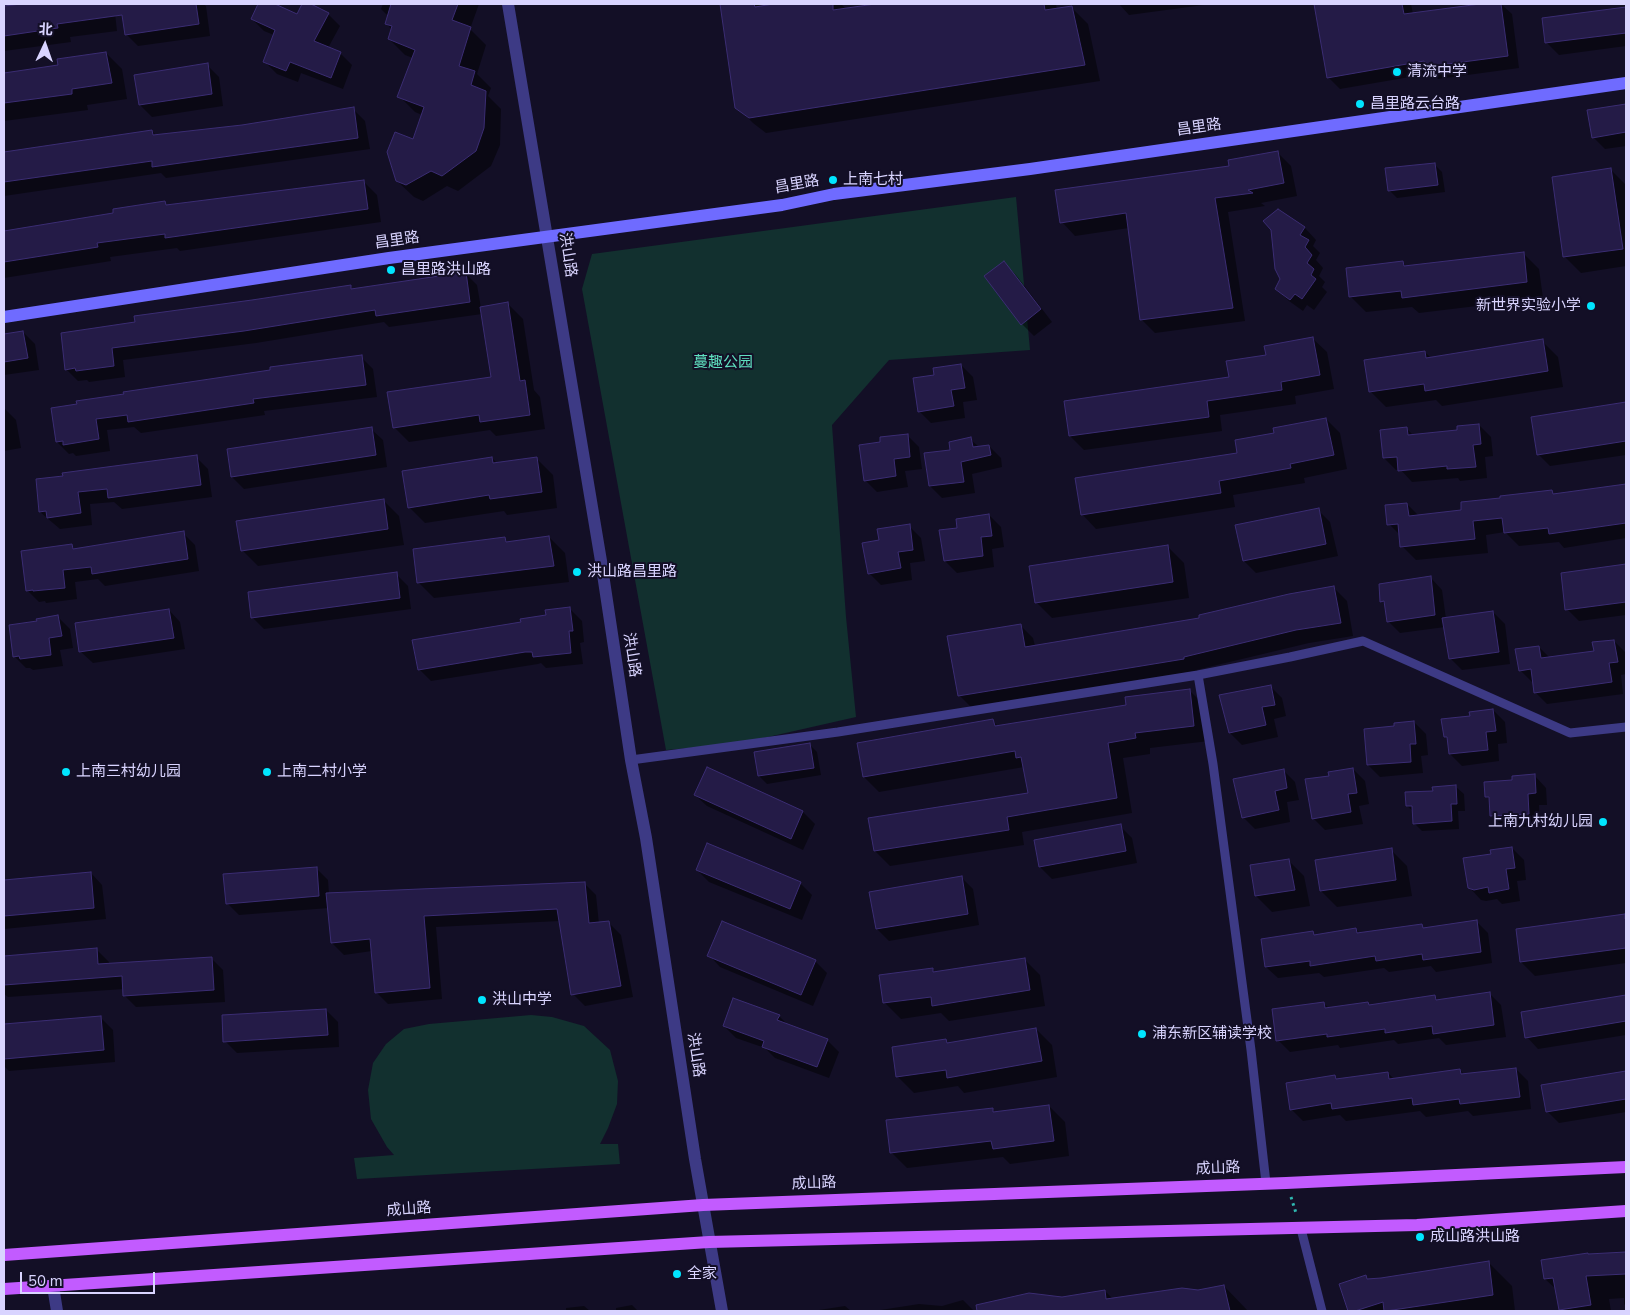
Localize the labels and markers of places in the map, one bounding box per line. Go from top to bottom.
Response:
place label: 清流中学 [1407,63,1467,81]
marker: 清流中学 [1391,66,1403,78]
place label: 昌里路云台路 [1370,95,1460,113]
marker: 昌里路云台路 [1354,98,1366,110]
place label: 上南七村 [843,171,903,189]
marker: 上南七村 [827,174,839,186]
place label: 昌里路洪山路 [401,261,491,279]
marker: 昌里路洪山路 [385,264,397,276]
place label: 新世界实验小学 [1476,297,1581,315]
marker: 新世界实验小学 [1585,300,1597,312]
place label: 洪山路昌里路 [587,563,677,581]
marker: 洪山路昌里路 [571,566,583,578]
place label: 上南三村幼儿园 [76,763,181,781]
place label: 上南二村小学 [277,763,367,781]
marker: 上南三村幼儿园 [60,766,72,778]
marker: 上南二村小学 [261,766,273,778]
place label: 上南九村幼儿园 [1488,813,1593,831]
marker: 上南九村幼儿园 [1597,816,1609,828]
place label: 洪山中学 [492,991,552,1009]
marker: 洪山中学 [476,994,488,1006]
place label: 浦东新区辅读学校 [1152,1025,1272,1043]
marker: 浦东新区辅读学校 [1136,1028,1148,1040]
place label: 成山路洪山路 [1430,1228,1520,1246]
marker: 成山路洪山路 [1414,1231,1426,1243]
place label: 全家 [687,1265,717,1283]
marker: 全家 [671,1268,683,1280]

